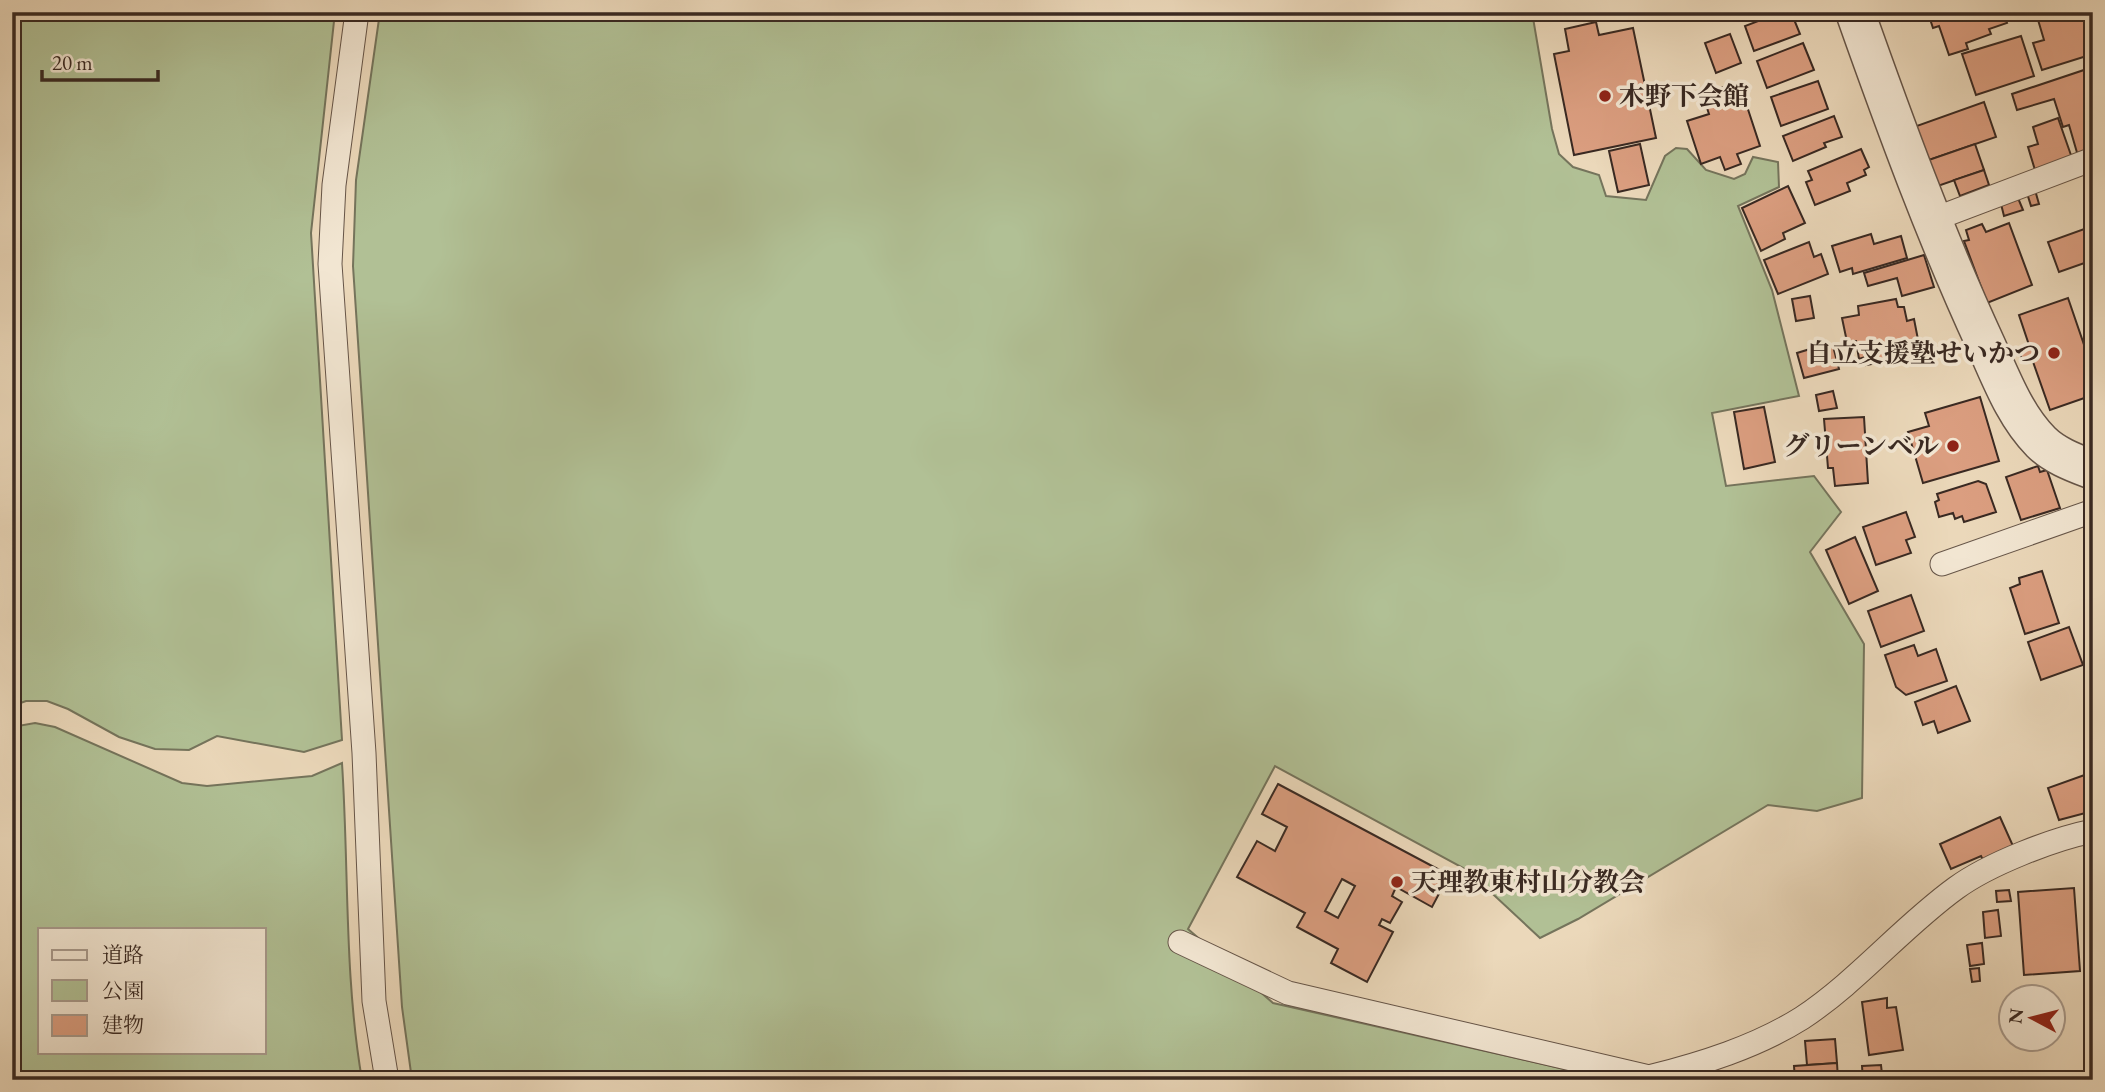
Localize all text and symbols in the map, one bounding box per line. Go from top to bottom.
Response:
scale bar [42,38,158,82]
text: 20 m [52,49,93,76]
place label: 木野下会館 [1619,79,1749,113]
marker: 木野下会館 [1597,88,1613,104]
place label: 自立支援塾せいかつ [1806,336,2040,370]
marker: 自立支援塾せいかつ [2046,345,2062,361]
place label: グリーンベル [1784,429,1939,463]
marker: グリーンベル [1945,438,1961,454]
place label: 天理教東村山分教会 [1411,865,1645,899]
marker: 天理教東村山分教会 [1389,874,1405,890]
legend [38,928,266,1054]
text: 道路 [102,941,144,968]
text: 公園 [102,977,144,1004]
north arrow [1996,984,2066,1054]
text: N [2002,1006,2029,1025]
text: 建物 [102,1011,144,1038]

